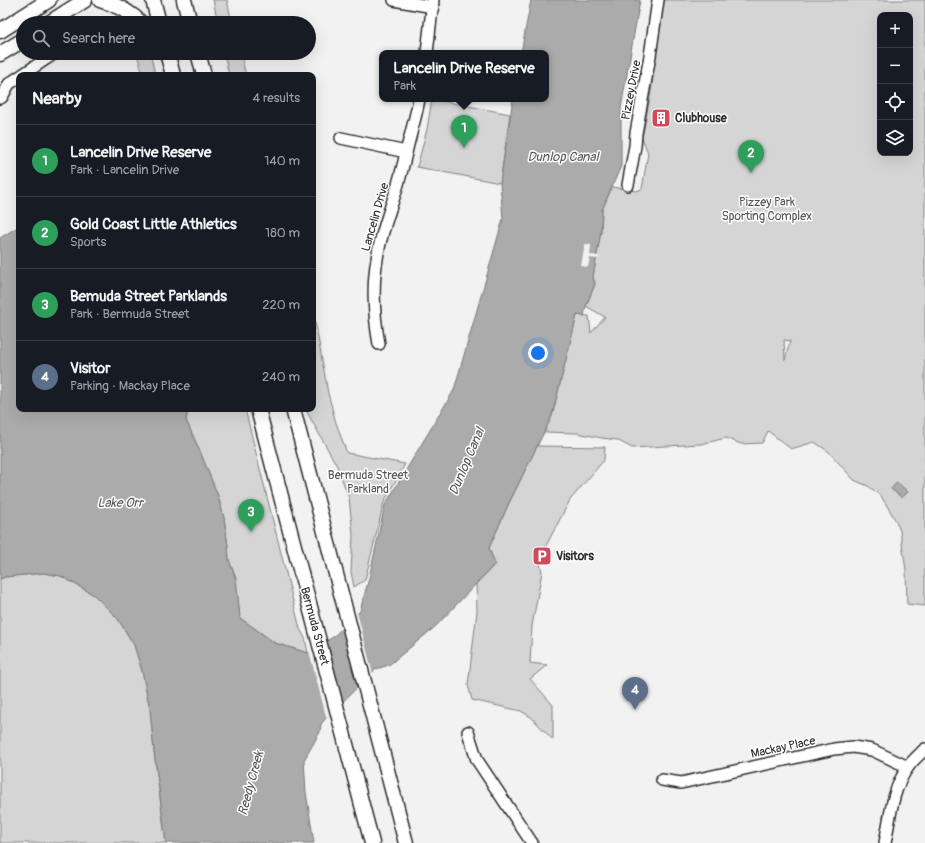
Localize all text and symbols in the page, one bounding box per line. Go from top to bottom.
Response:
map controls [877,12,913,156]
button: + [877,12,913,48]
search box [16,16,316,60]
icon: search [30,27,52,49]
text: Search here [62,29,135,48]
button: − [877,48,913,84]
popup [379,50,549,102]
text: Lancelin Drive Reserve [393,59,535,78]
street label: Pizzey Drive [618,59,645,121]
text: Park [393,78,416,94]
button: locate [877,84,913,120]
text: Nearby [32,88,81,109]
text: 4 results [253,90,300,106]
building icon: Clubhouse [650,107,672,129]
place label: Clubhouse [675,111,728,126]
pin: 1 [451,115,477,148]
button: layers [877,120,913,156]
pin: 2 [738,140,764,173]
text: Lancelin Drive Reserve [70,143,211,162]
water label: Dunlop Canal [527,149,600,165]
text: 1 [42,153,48,169]
text: 140 m [264,153,300,169]
text: Park · Lancelin Drive [70,162,179,178]
street label: Lancelin Drive [359,181,392,253]
park label: Pizzey Park Sporting Complex [722,195,812,224]
text: Gold Coast Little Athletics [70,215,237,234]
text: 2 [41,225,49,241]
text: 180 m [265,225,300,241]
text: Sports [70,234,106,250]
text: Bemuda Street Parklands [70,287,227,306]
text: 3 [41,297,49,313]
text: 220 m [262,297,300,313]
text: Park · Bermuda Street [70,306,190,322]
your location [528,343,548,363]
text: Visitor [70,359,111,378]
text: 4 [41,369,49,385]
text: 240 m [262,369,300,385]
text: Parking · Mackay Place [70,378,190,394]
water label: Dunlop Canal [446,424,489,497]
park label: Bermuda Street Parkland [328,468,408,497]
water label: Lake Orr [97,495,145,511]
pin: 3 [238,499,264,532]
parking icon: Visitors [531,545,553,567]
place label: Visitors [556,549,594,564]
street label: Bermuda Street [297,585,332,667]
pin: 4 [622,677,648,710]
street label: Mackay Place [749,733,817,762]
water label: Reedy Creek [235,748,268,817]

